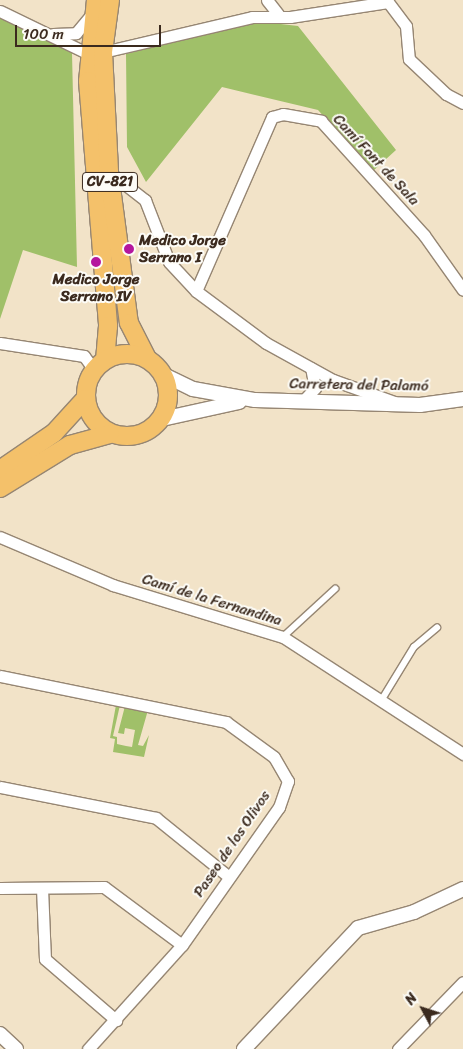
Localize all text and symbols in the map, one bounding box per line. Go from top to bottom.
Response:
scale bar [18,15,164,47]
text: 100 m [23,21,64,47]
street label: Camí Font de Sala [329,110,423,210]
road number: CV-821 [81,170,139,193]
place label: Medico Jorge Serrano I [139,231,226,266]
marker: Medico Jorge Serrano I [123,243,135,255]
marker: Medico Jorge Serrano IV [90,256,102,268]
place label: Medico Jorge Serrano IV [53,270,139,305]
street label: Carretera del Palamó [289,375,429,395]
street label: Camí de la Fernandina [140,570,284,630]
street label: Paseo de los Olivos [190,788,274,900]
north arrow [398,984,448,1034]
text: N [398,987,424,1011]

